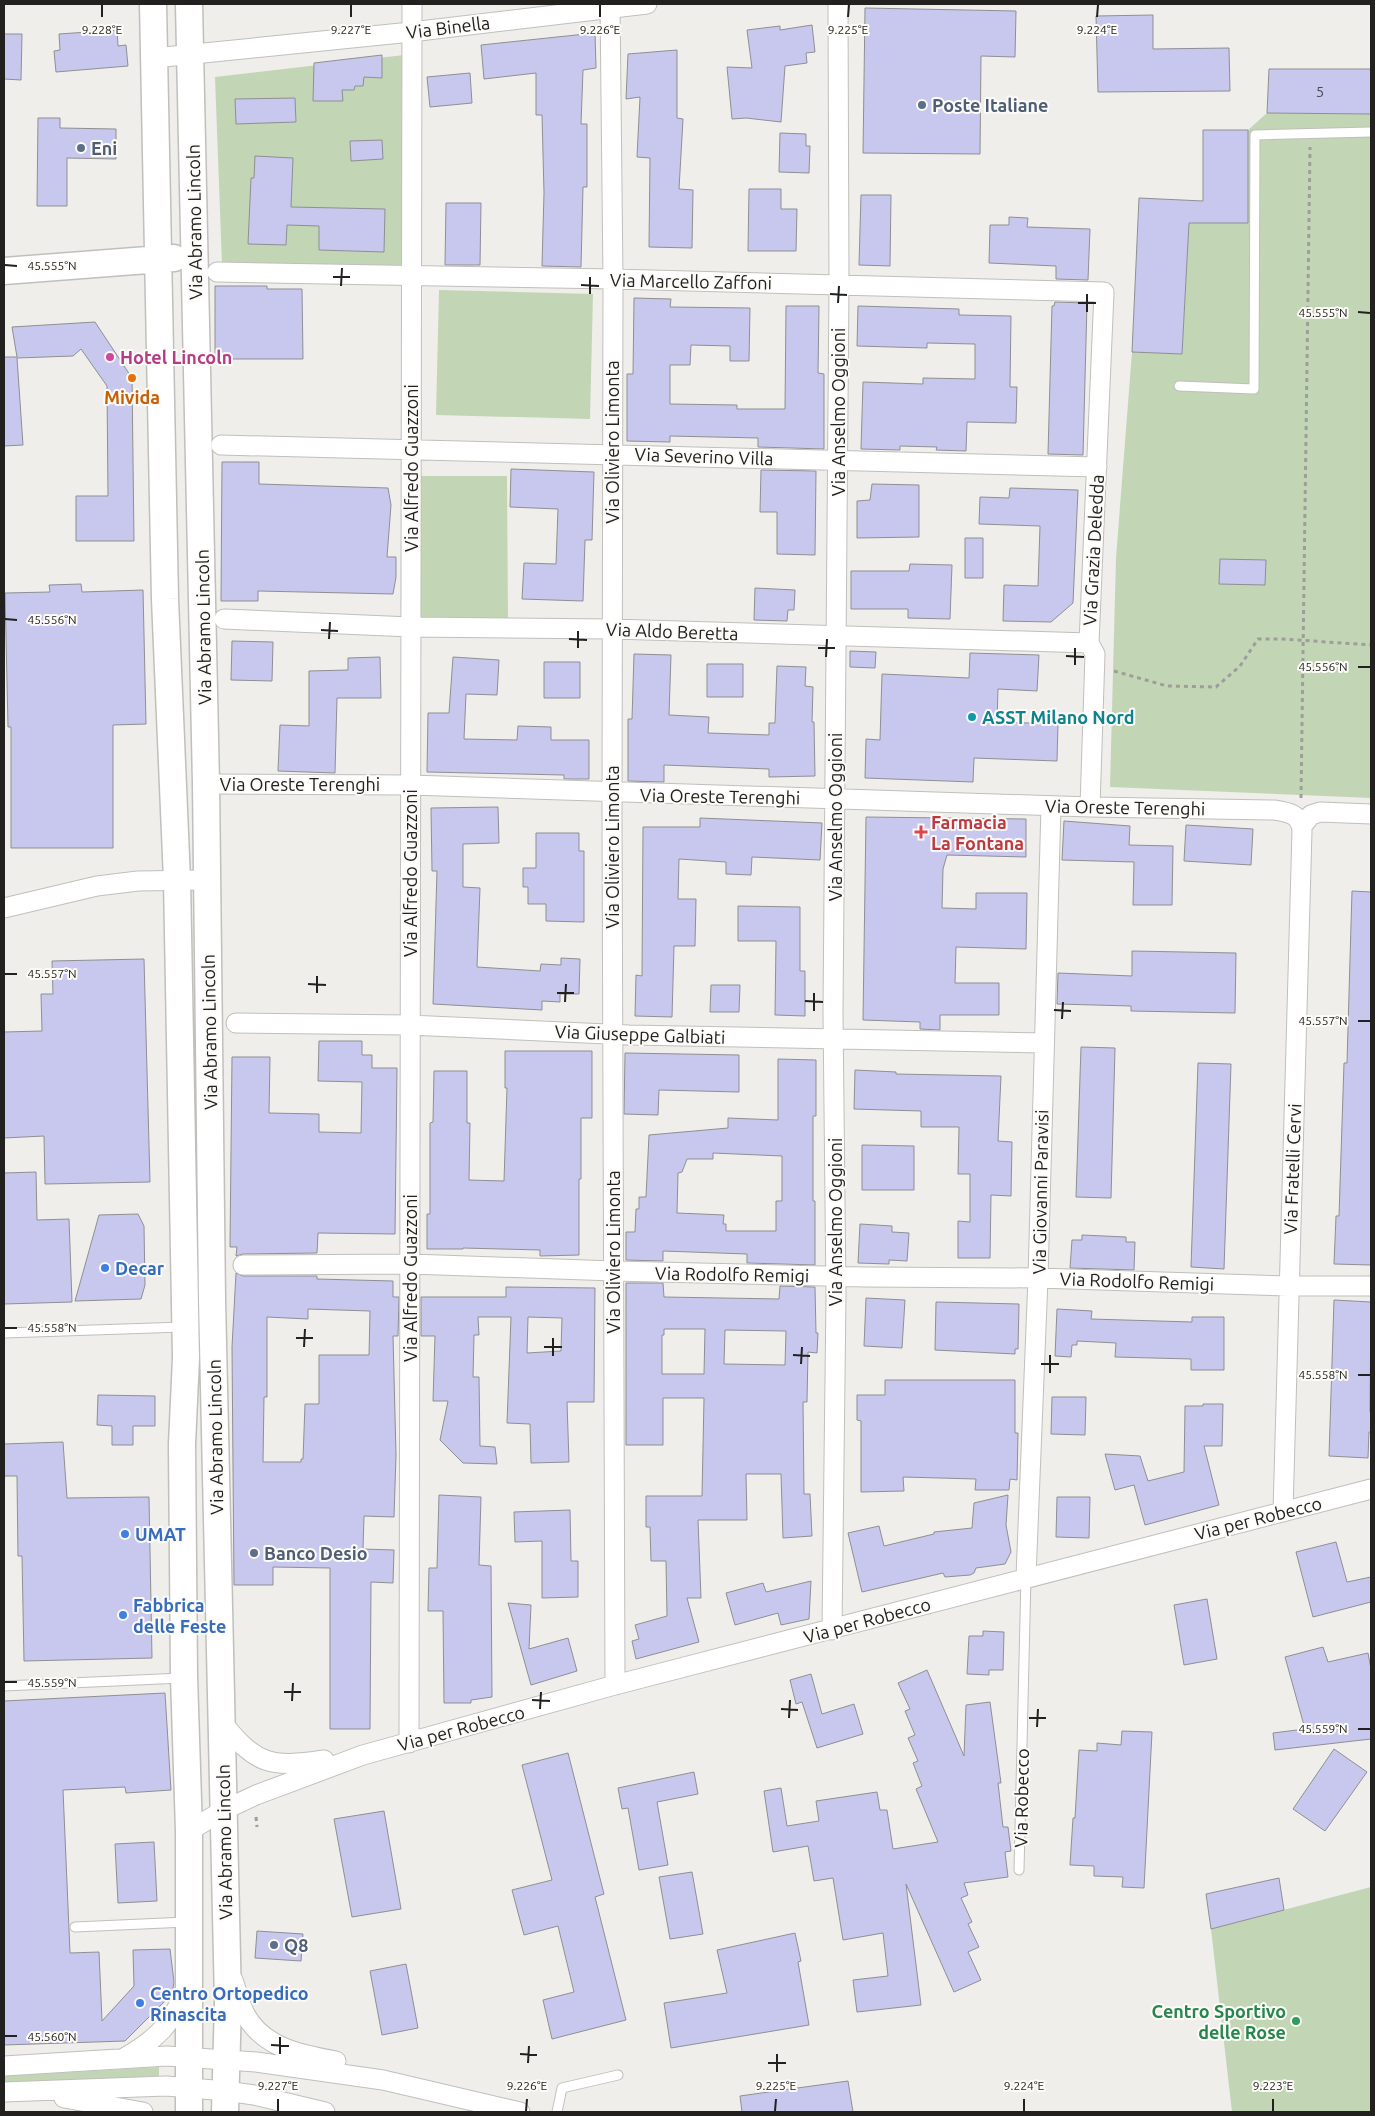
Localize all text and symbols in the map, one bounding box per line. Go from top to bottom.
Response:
street label: Via Binella [405,12,491,42]
text: 9.228°E [82,23,123,36]
text: 9.227°E [331,23,372,36]
text: 9.226°E [580,23,621,36]
text: 9.225°E [828,23,869,36]
text: 9.224°E [1077,23,1118,36]
house number: 5 [1316,83,1324,100]
place label: Poste Italiane [932,95,1048,115]
marker: Poste Italiane [916,99,928,111]
place label: Eni [91,138,117,158]
marker: Eni [75,142,87,154]
street label: Via Abramo Lincoln [183,144,205,300]
text: 45.555°N [27,259,77,272]
street label: Via Marcello Zaffoni [610,270,772,292]
text: 45.555°N [1298,306,1348,319]
street label: Via Anselmo Oggioni [828,328,848,496]
place label: Hotel Lincoln [120,347,232,367]
marker: Hotel Lincoln [104,351,116,363]
street label: Via Oliviero Limonta [602,360,622,524]
marker: Mivida [126,372,138,384]
street label: Via Alfredo Guazzoni [401,384,421,552]
place label: Mivida [104,387,160,407]
street label: Via Severino Villa [634,444,774,468]
street label: Via Grazia Deledda [1079,474,1107,626]
street label: Via Abramo Lincoln [192,549,214,705]
text: 45.556°N [27,613,77,626]
street label: Via Aldo Beretta [605,619,739,643]
text: 45.556°N [1298,660,1348,673]
place label: ASST Milano Nord [982,707,1135,727]
marker: ASST Milano Nord [966,711,978,723]
street label: Via Anselmo Oggioni [825,733,845,901]
street label: Via Oliviero Limonta [602,765,622,929]
street label: Via Oreste Terenghi [220,774,380,794]
street label: Via Oreste Terenghi [640,785,800,807]
street label: Via Alfredo Guazzoni [400,789,420,957]
street label: Via Oreste Terenghi [1045,796,1205,818]
place label: Farmacia La Fontana [931,812,1024,853]
marker: Farmacia La Fontana [915,826,927,838]
street label: Via Abramo Lincoln [198,954,220,1110]
text: 45.557°N [27,967,77,980]
text: 45.557°N [1298,1014,1348,1027]
street label: Via Giuseppe Galbiati [554,1021,726,1047]
street label: Via Fratelli Cervi [1280,1103,1304,1235]
street label: Via Giovanni Paravisi [1029,1109,1051,1275]
street label: Via Anselmo Oggioni [825,1138,845,1306]
street label: Via Oliviero Limonta [603,1170,623,1334]
street label: Via Alfredo Guazzoni [400,1194,420,1362]
place label: Decar [115,1258,165,1278]
marker: Decar [99,1262,111,1274]
street label: Via Rodolfo Remigi [655,1263,809,1285]
street label: Via Rodolfo Remigi [1059,1268,1215,1294]
text: 45.558°N [27,1321,77,1334]
street label: Via Abramo Lincoln [204,1359,226,1515]
text: 45.558°N [1298,1368,1348,1381]
street label: Via per Robecco [1192,1493,1324,1543]
place label: UMAT [135,1524,186,1544]
marker: UMAT [119,1528,131,1540]
place label: Banco Desio [264,1543,368,1563]
marker: Banco Desio [248,1547,260,1559]
street label: Via per Robecco [801,1593,933,1647]
place label: Fabbrica delle Feste [133,1595,226,1636]
marker: Fabbrica delle Feste [117,1609,129,1621]
text: 45.559°N [27,1676,77,1689]
street label: Via per Robecco [395,1701,527,1755]
text: 45.559°N [1298,1722,1348,1735]
street label: Via Robecco [1010,1748,1032,1848]
street label: Via Abramo Lincoln [213,1764,235,1920]
place label: Q8 [284,1935,308,1955]
marker: Q8 [268,1939,280,1951]
place label: Centro Ortopedico Rinascita [150,1983,309,2024]
marker: Centro Ortopedico Rinascita [134,1997,146,2009]
place label: Centro Sportivo delle Rose [1152,2001,1286,2042]
marker: Centro Sportivo delle Rose [1290,2015,1302,2027]
text: 45.560°N [27,2030,77,2043]
text: 9.227°E [258,2079,299,2092]
text: 9.226°E [507,2079,548,2092]
text: 9.225°E [756,2079,797,2092]
text: 9.224°E [1004,2079,1045,2092]
text: 9.223°E [1253,2079,1294,2092]

